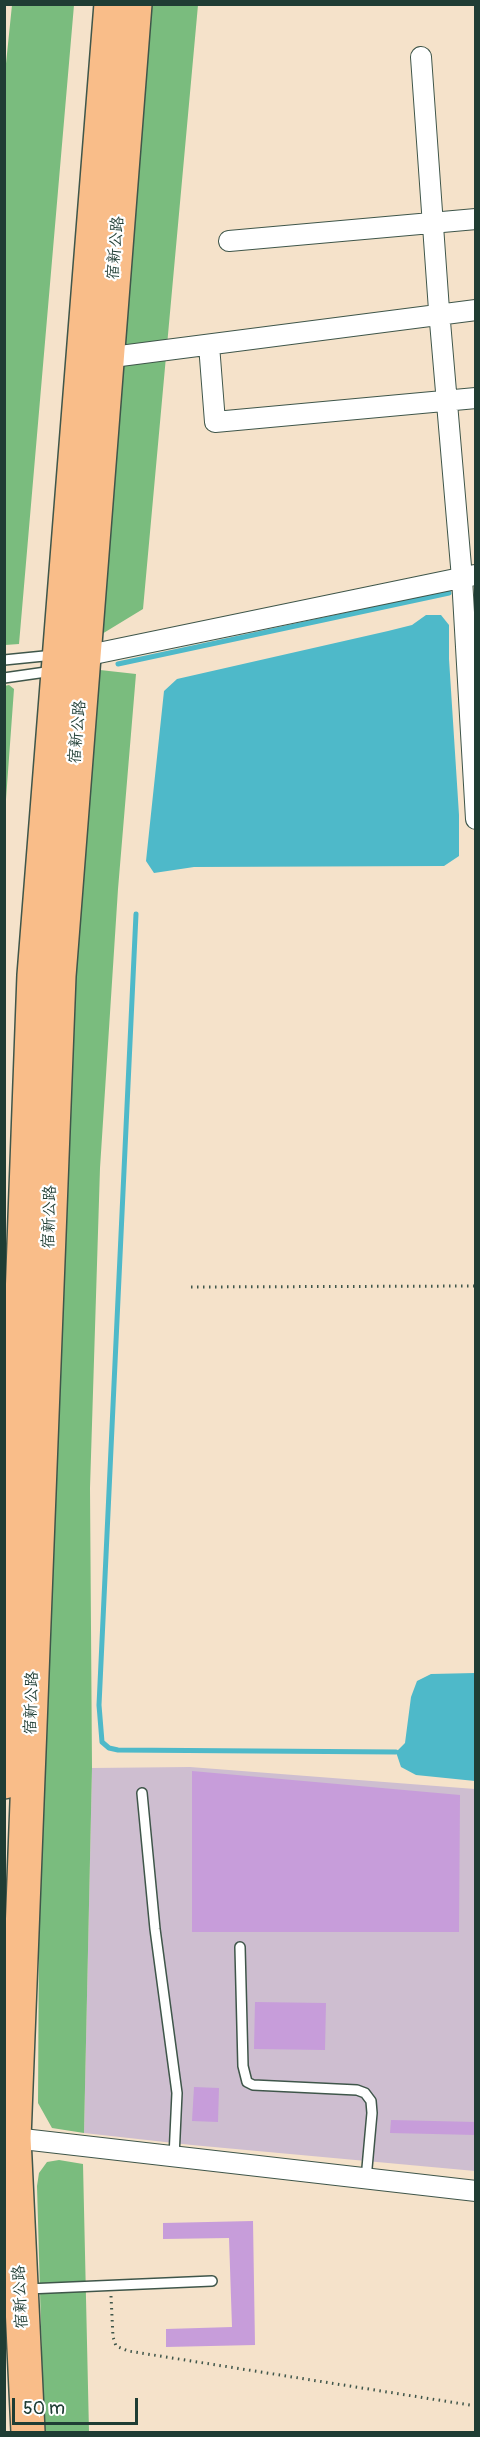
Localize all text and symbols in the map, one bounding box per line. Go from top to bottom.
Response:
street label: 宿新公路 [104,215,128,281]
street label: 宿新公路 [66,699,90,765]
street label: 宿新公路 [39,1185,61,1249]
street label: 宿新公路 [21,1671,43,1735]
street label: 宿新公路 [10,2265,32,2329]
scale bar [15,2386,141,2424]
text: 50 m [23,2397,65,2420]

